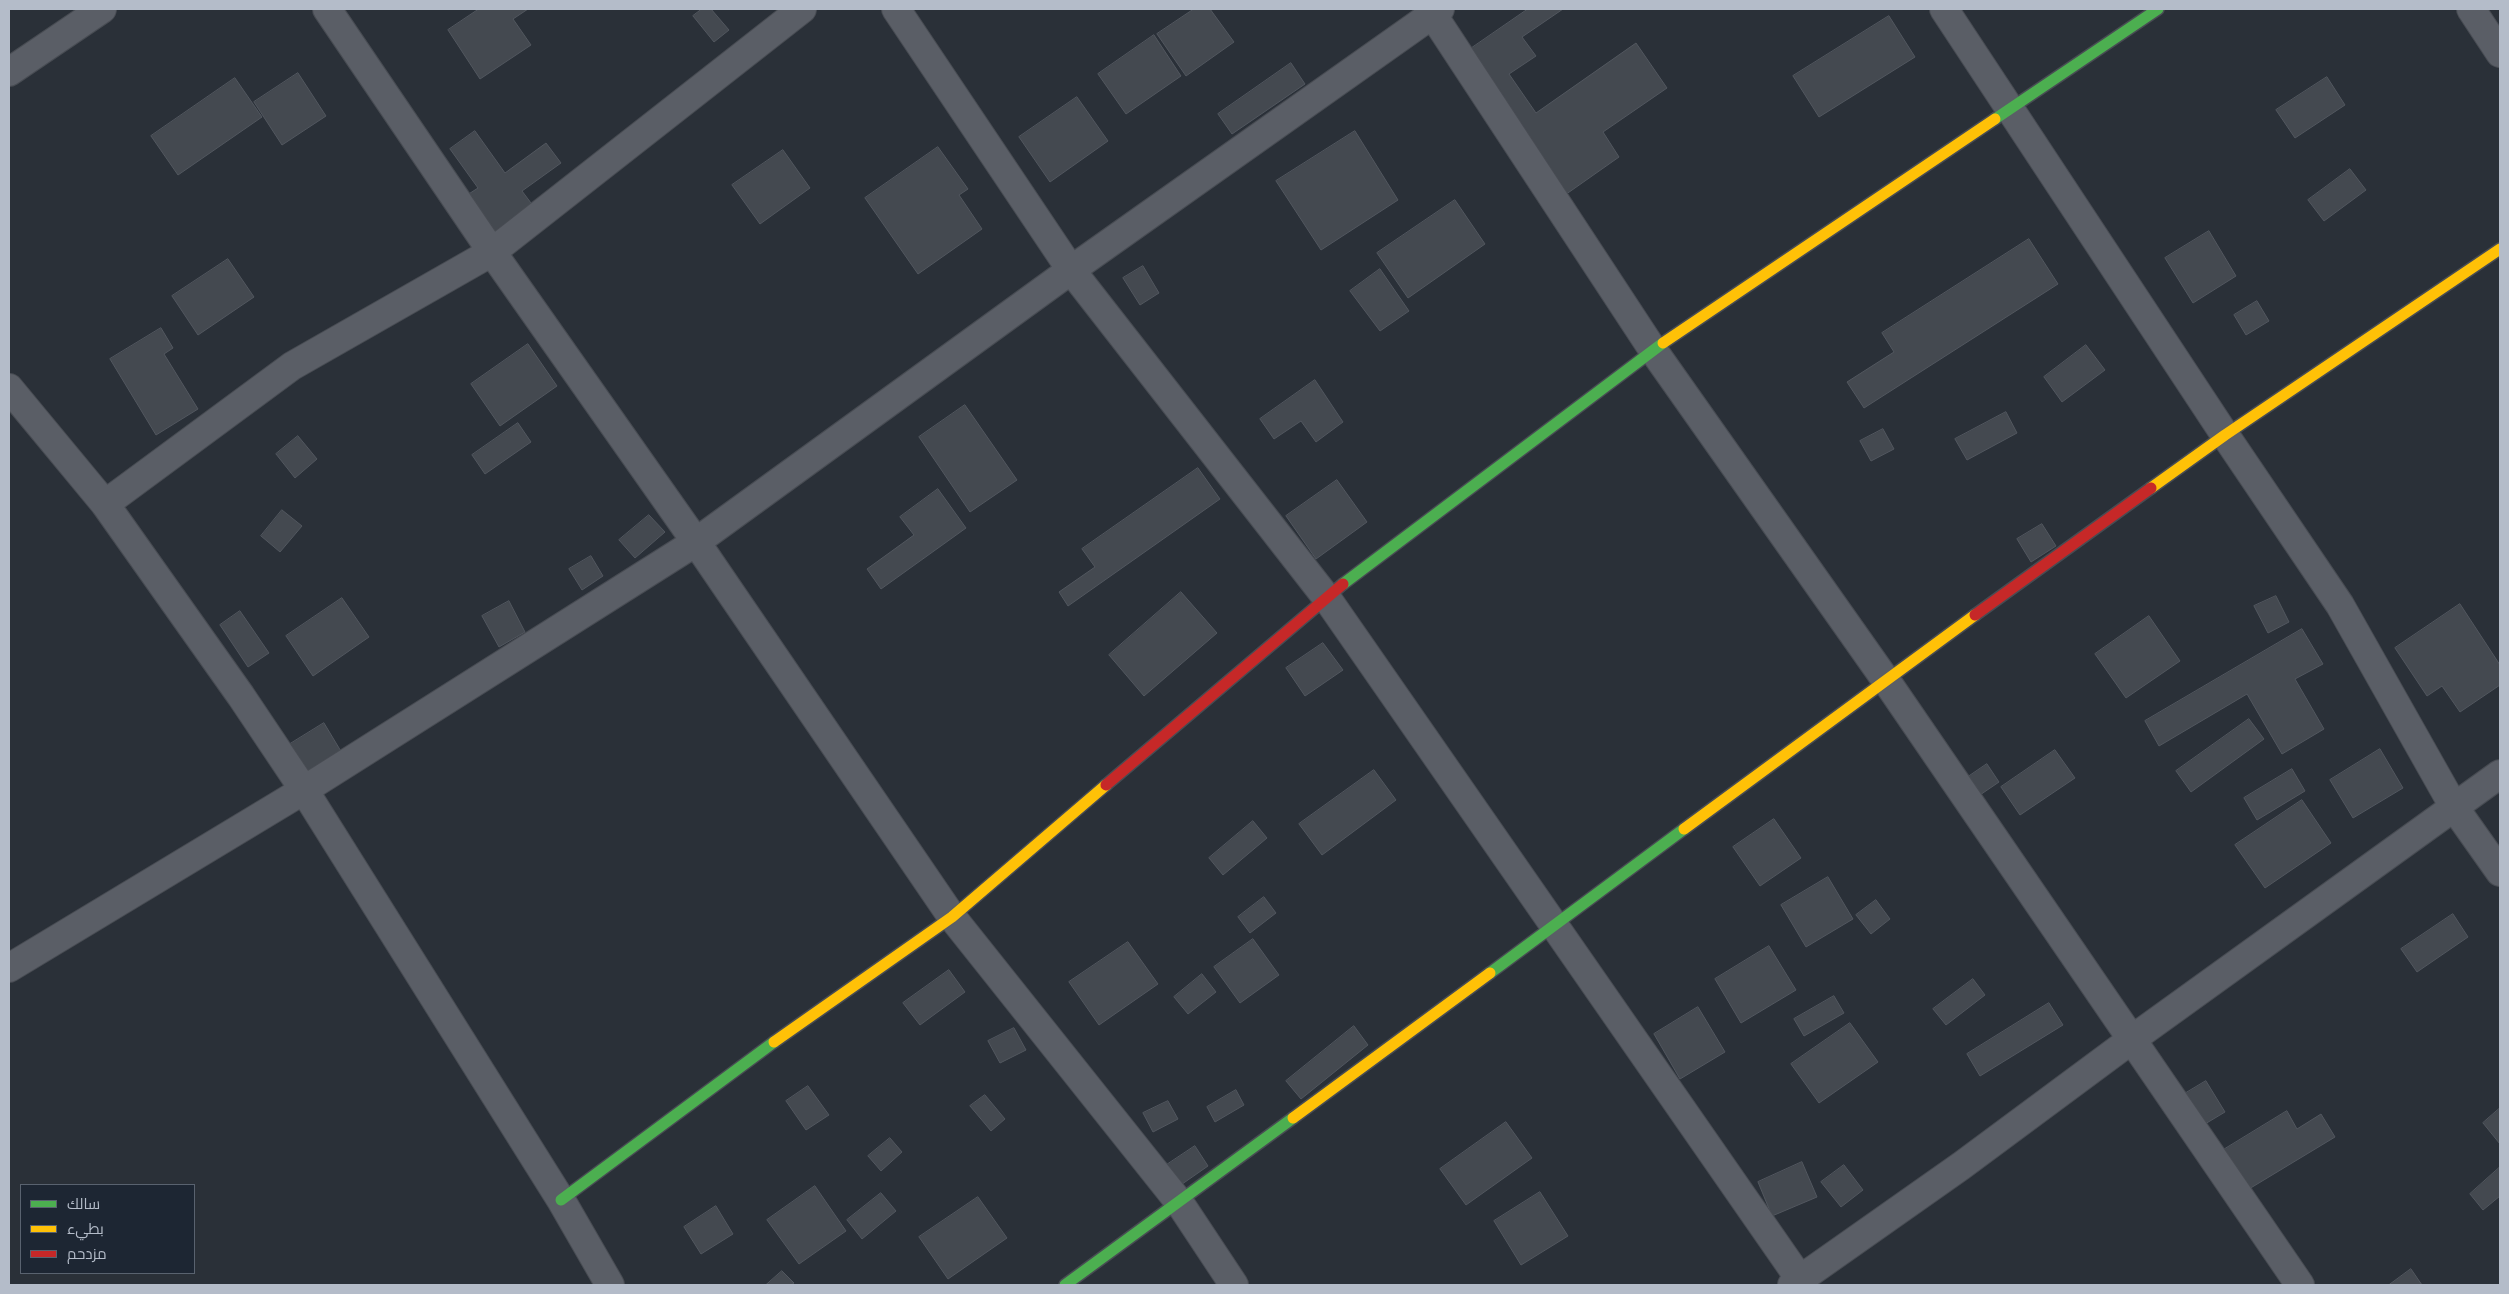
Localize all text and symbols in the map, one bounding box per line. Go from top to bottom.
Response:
legend [20,1184,195,1274]
text: سالك [67,1195,100,1213]
text: بطيء [67,1220,104,1238]
text: مزدحم [67,1245,107,1263]

